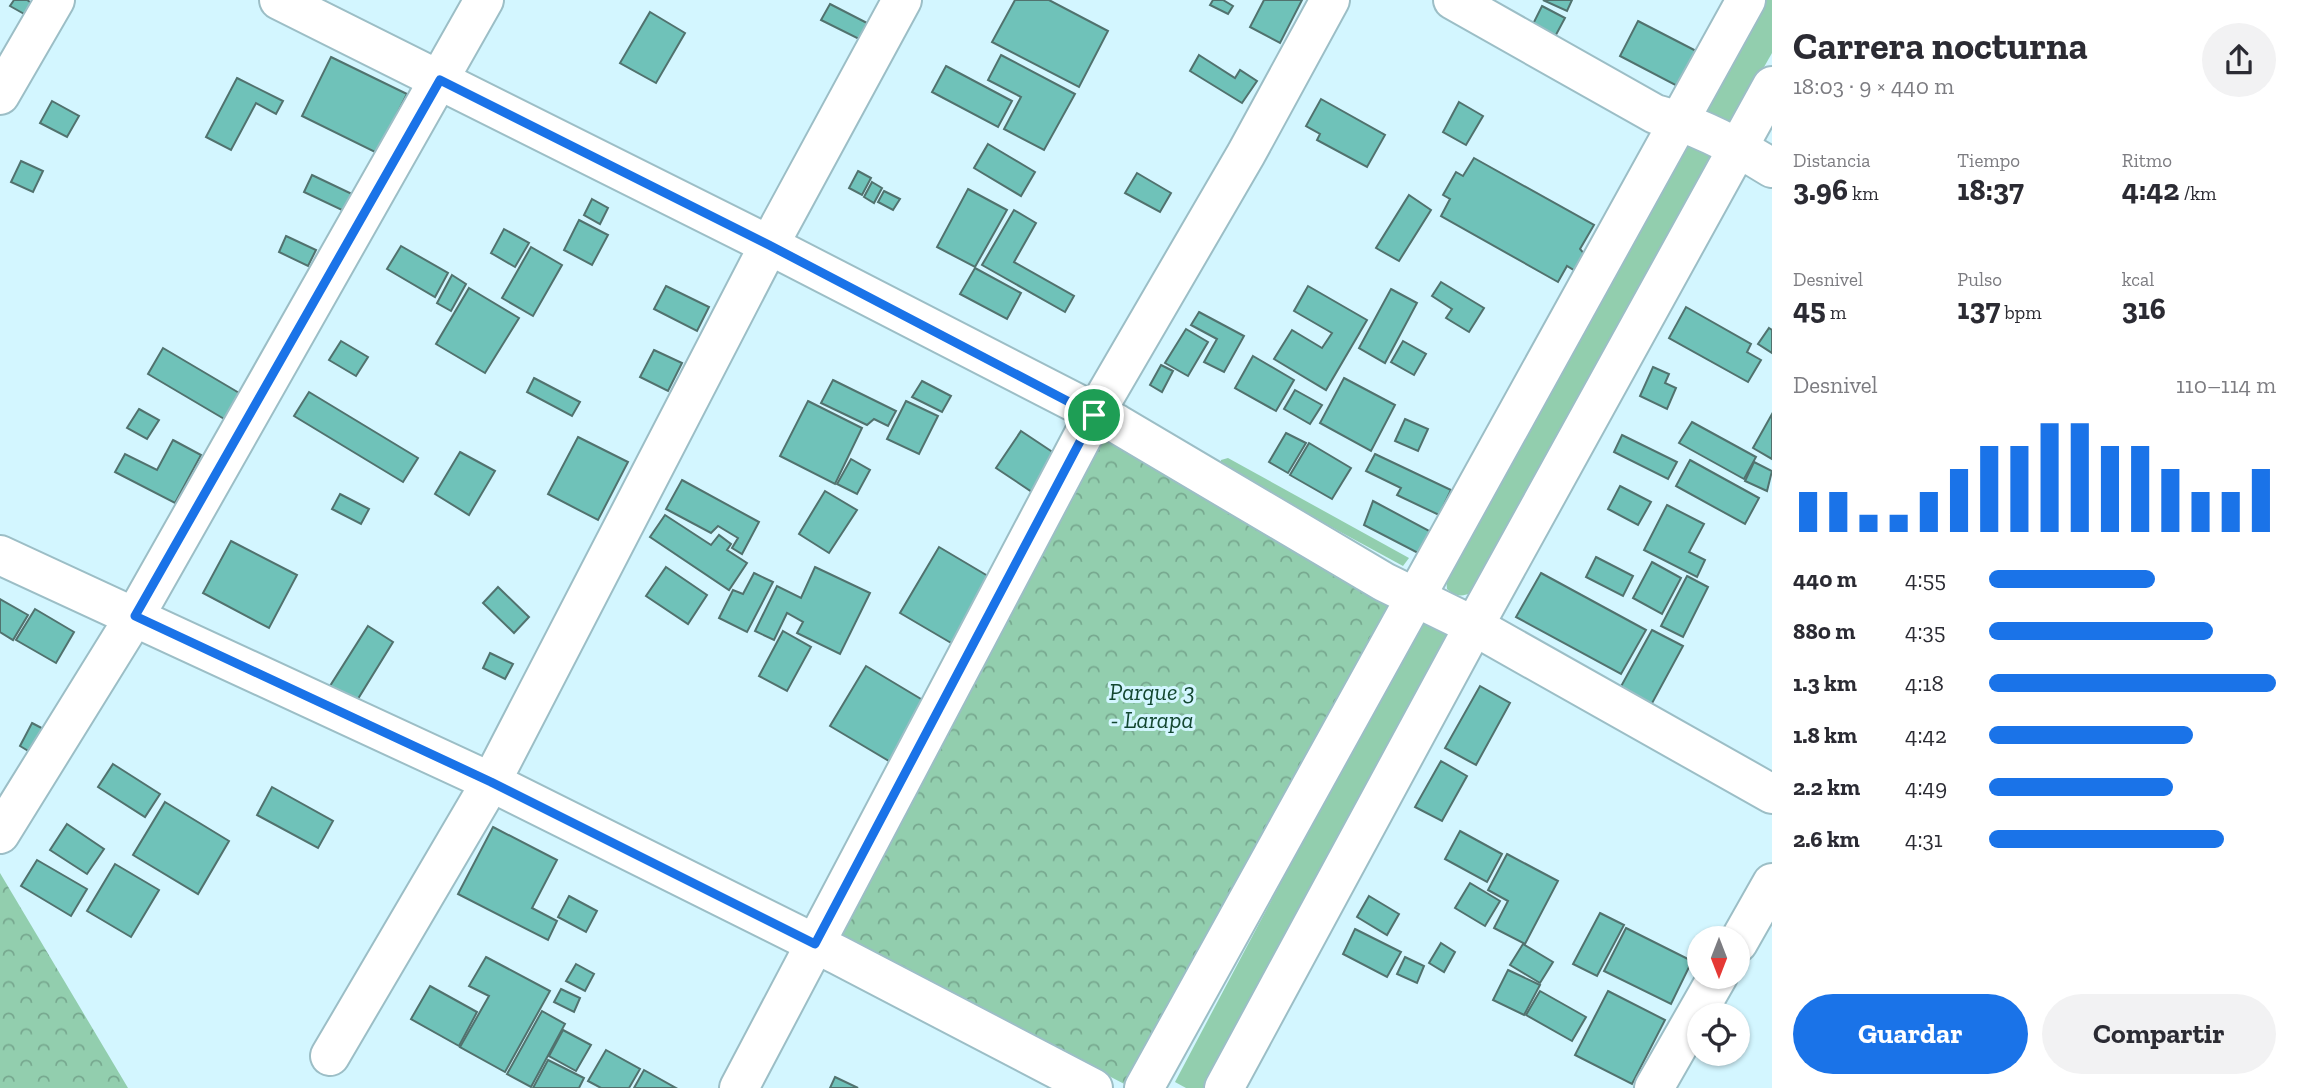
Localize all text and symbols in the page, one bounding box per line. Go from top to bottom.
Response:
text: Carrera nocturna [1793,23,2088,69]
button: share [2202,23,2276,97]
text: 18:03 · 9 × 440 m [1793,72,1954,100]
text: Distancia [1793,149,1870,172]
text: Tiempo [1957,149,2020,172]
text: Ritmo [2122,149,2172,172]
text: 3.96 [1793,172,1848,208]
text: 18:37 [1957,172,2024,208]
text: 4:42 [2122,172,2179,208]
text: km [1848,182,1879,205]
text: /km [2179,182,2216,205]
text: Desnivel [1793,268,1863,291]
text: Pulso [1957,268,2002,291]
text: kcal [2122,268,2154,291]
text: 45 [1793,291,1826,327]
text: 137 [1957,291,2000,327]
text: 316 [2122,291,2166,327]
text: m [1826,301,1846,324]
text: bpm [2000,301,2042,324]
text: Desnivel [1793,371,1878,399]
text: 110–114 m [2176,371,2276,399]
pin [1064,385,1124,445]
icon: arrive [1075,396,1113,434]
text: 440 m [1793,565,1857,593]
text: 4:55 [1905,565,1946,593]
text: 880 m [1793,617,1856,645]
text: 4:35 [1905,617,1946,645]
text: 1.3 km [1793,669,1857,697]
text: 4:18 [1905,669,1944,697]
park label: Parque 3 - Larapa [1109,677,1195,734]
text: 1.8 km [1793,721,1857,749]
text: 4:42 [1905,721,1947,749]
text: 2.2 km [1793,773,1860,801]
text: 4:49 [1905,773,1947,801]
text: 2.6 km [1793,825,1860,853]
text: 4:31 [1905,825,1943,853]
north arrow [1687,926,1750,989]
map controls [1687,926,1750,1066]
button: Guardar [1793,994,2028,1074]
button: Compartir [2042,994,2276,1074]
button: locate [1687,1003,1750,1066]

